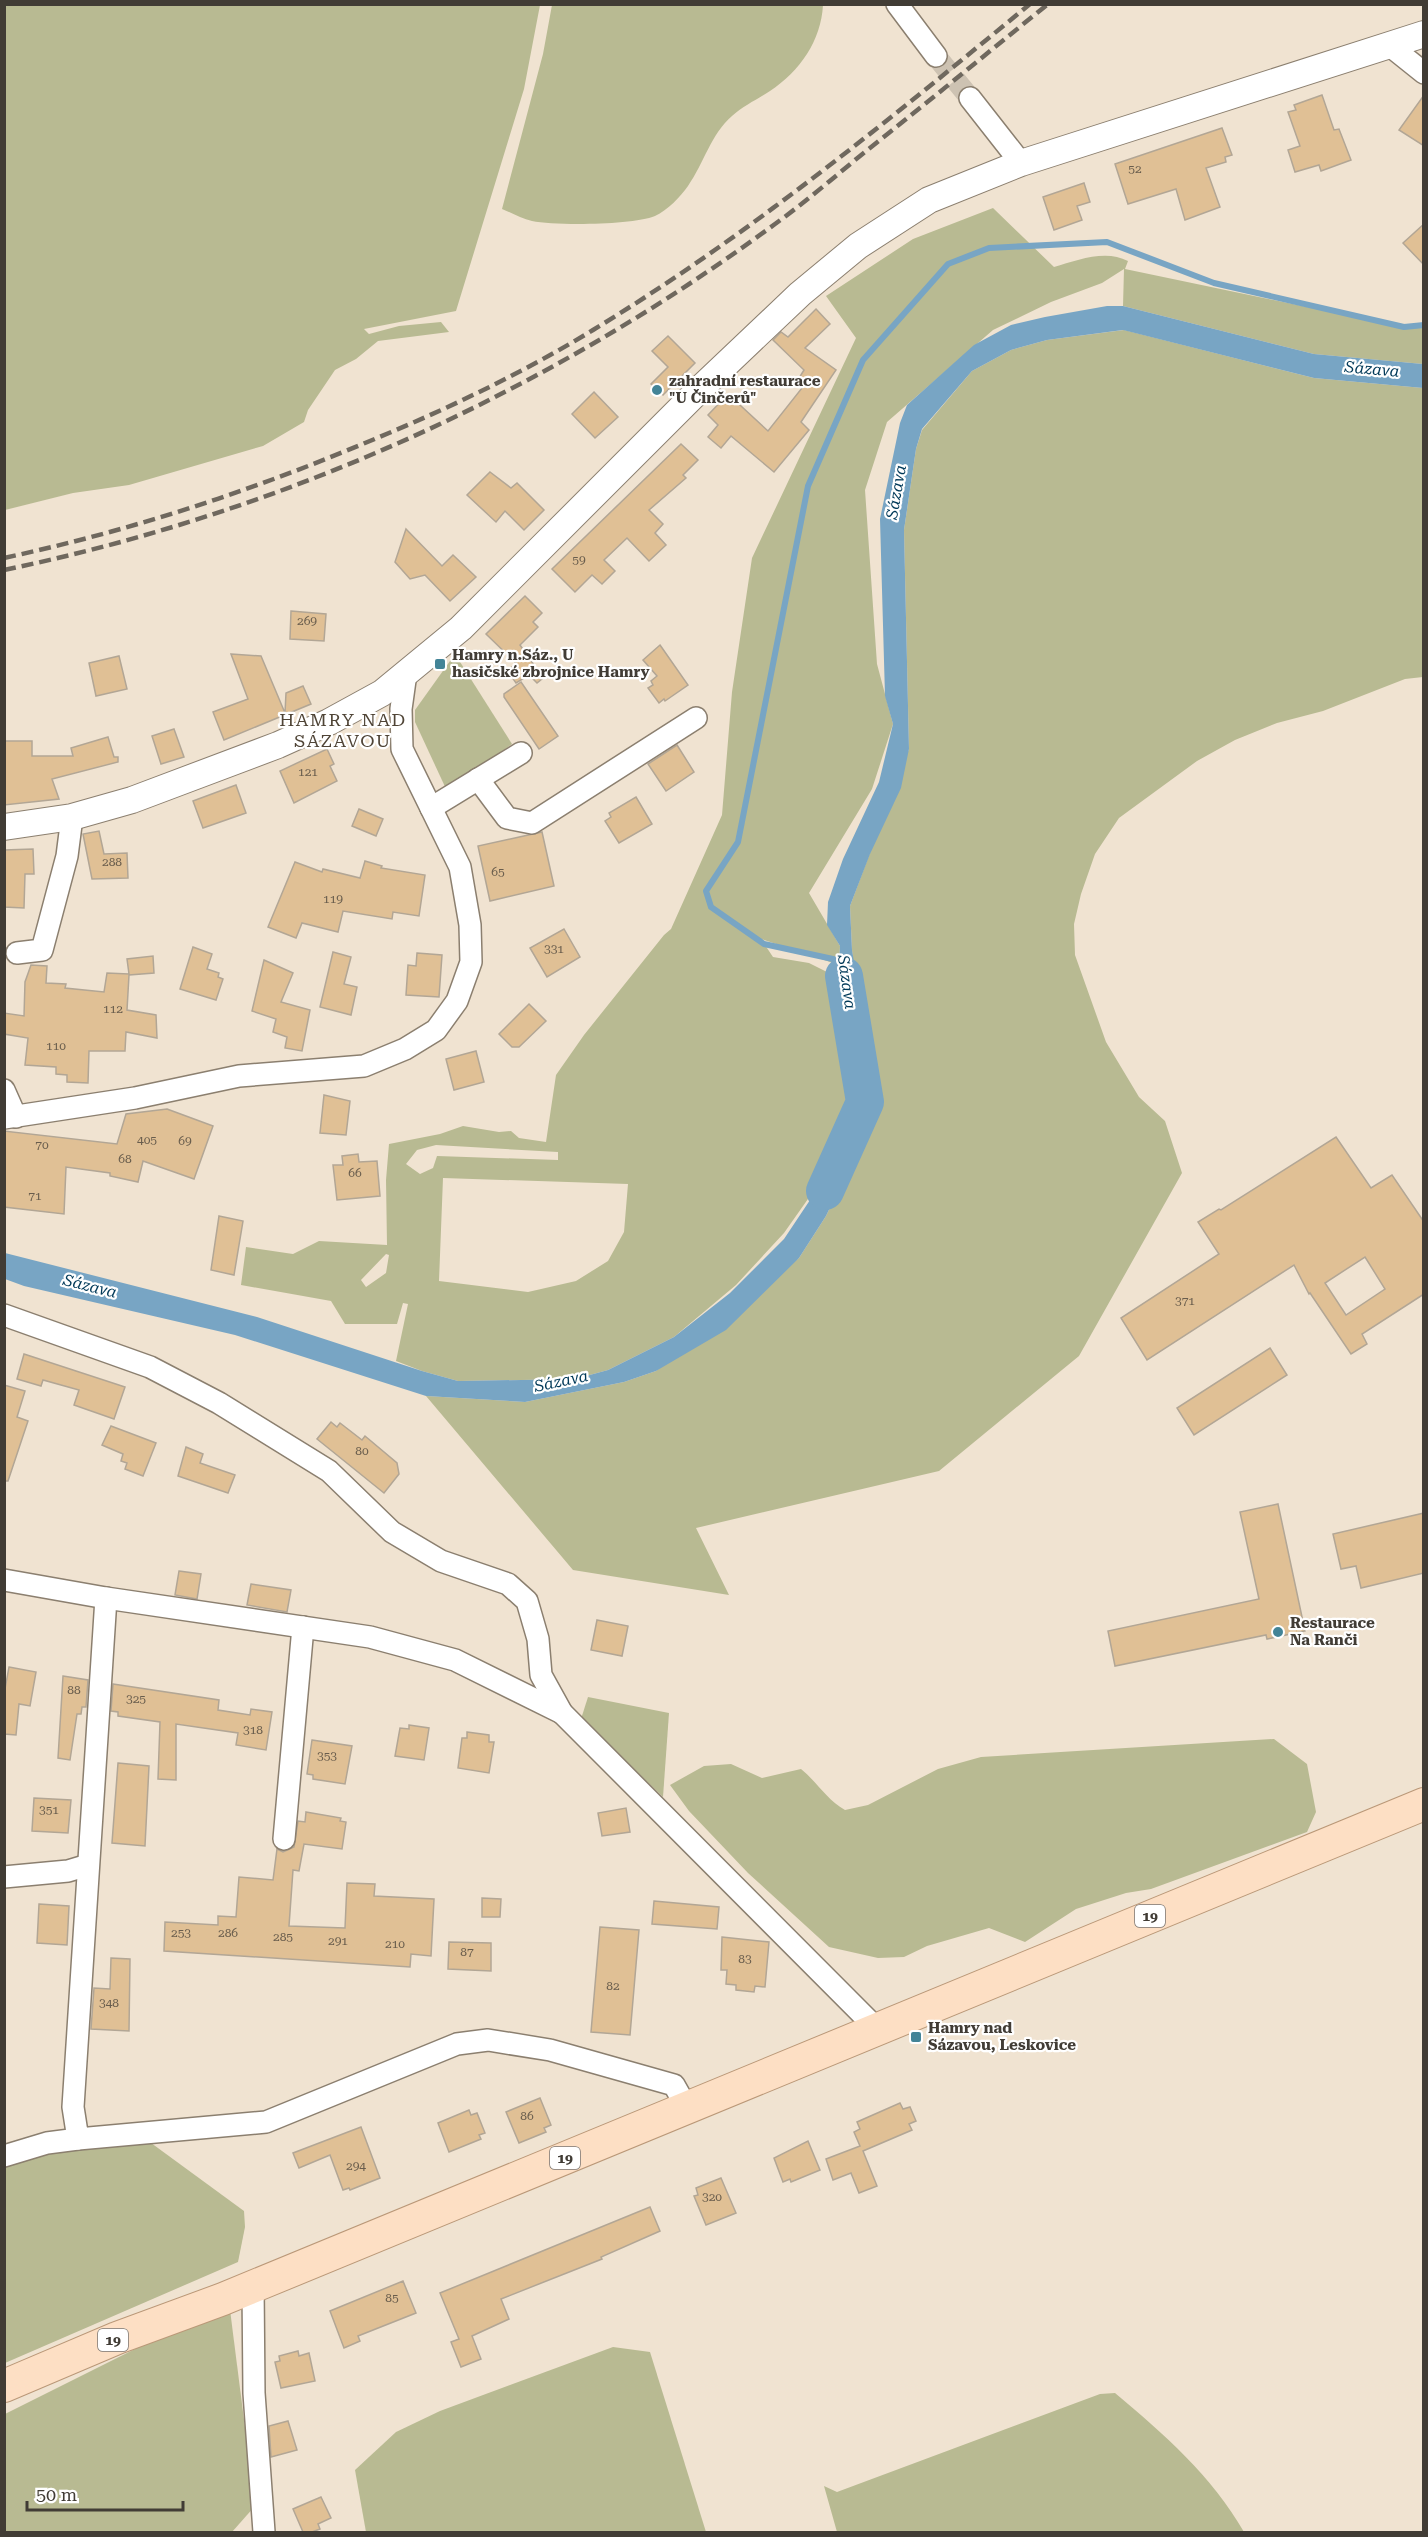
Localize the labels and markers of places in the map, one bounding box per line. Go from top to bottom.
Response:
place label: zahradní restaurace "U Činčerů" [669,372,821,407]
marker: zahradní restaurace "U Činčerů" [650,383,664,397]
place label: Hamry n.Sáz., U hasičské zbrojnice Hamry [452,646,649,681]
marker: Hamry n.Sáz., U hasičské zbrojnice Hamry [433,657,447,671]
place label: Restaurace Na Ranči [1290,1614,1375,1649]
marker: Restaurace Na Ranči [1271,1625,1285,1639]
place label: Hamry nad Sázavou, Leskovice [928,2019,1076,2054]
marker: Hamry nad Sázavou, Leskovice [909,2030,923,2044]

